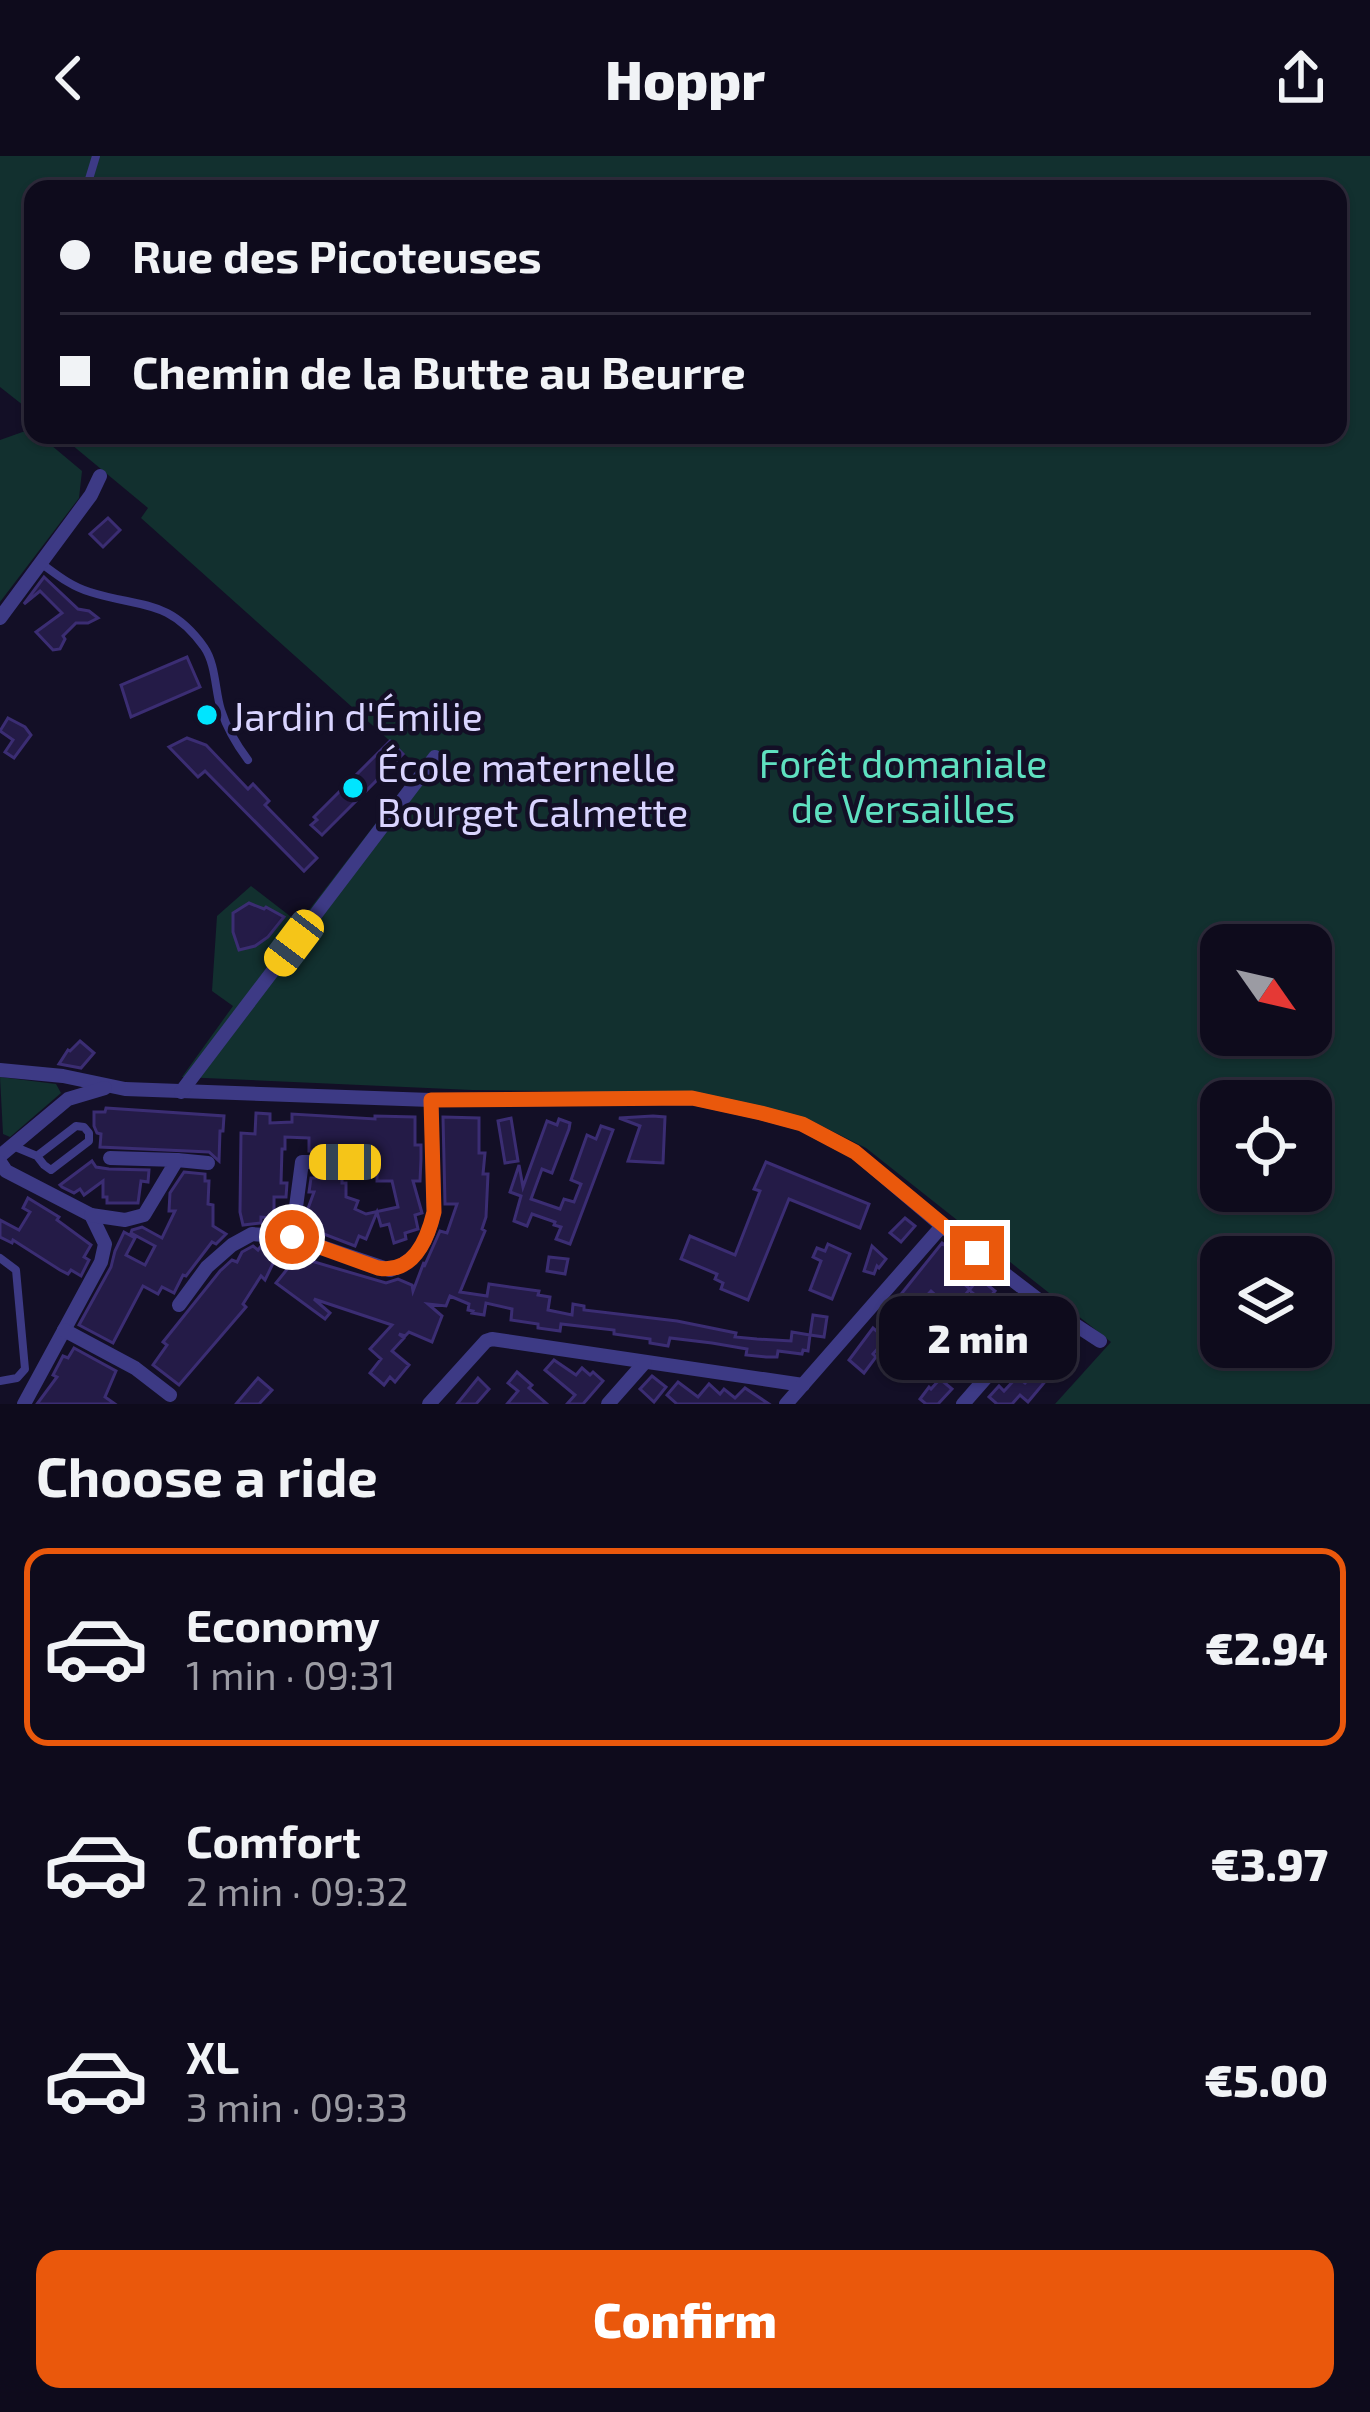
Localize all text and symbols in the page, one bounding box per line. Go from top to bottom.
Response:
icon: back [36,45,102,111]
icon: share [1268,45,1334,111]
text: Hoppr [605,46,765,111]
text: Rue des Picoteuses [132,228,542,282]
text: Chemin de la Butte au Beurre [132,344,746,398]
place label: Jardin d'Émilie [231,692,483,739]
marker: Jardin d'Émilie [194,702,220,728]
park label: Forêt domaniale de Versailles [759,739,1047,831]
place label: École maternelle Bourget Calmette [377,743,688,835]
marker: École maternelle Bourget Calmette [340,775,366,801]
car [258,903,330,983]
north arrow [1200,924,1332,1056]
map controls [1200,924,1332,1368]
button: locate [1200,1080,1332,1212]
car [309,1144,381,1180]
route start [265,1210,319,1264]
route end [950,1226,1004,1280]
button: layers [1200,1236,1332,1368]
callout: 2 min [878,1295,1076,1379]
text: 2 min [927,1314,1029,1361]
text: Choose a ride [36,1443,378,1508]
icon: car [42,1593,150,1701]
text: Economy [186,1597,380,1651]
text: €2.94 [1205,1620,1328,1674]
text: 1 min · 09:31 [186,1651,396,1698]
icon: car [42,1809,150,1917]
text: Comfort [186,1813,361,1867]
text: €3.97 [1211,1836,1328,1890]
text: 2 min · 09:32 [186,1867,408,1914]
icon: car [42,2025,150,2133]
text: XL [186,2029,239,2083]
text: €5.00 [1204,2052,1328,2106]
text: 3 min · 09:33 [186,2083,408,2130]
button: Confirm [36,2250,1334,2388]

